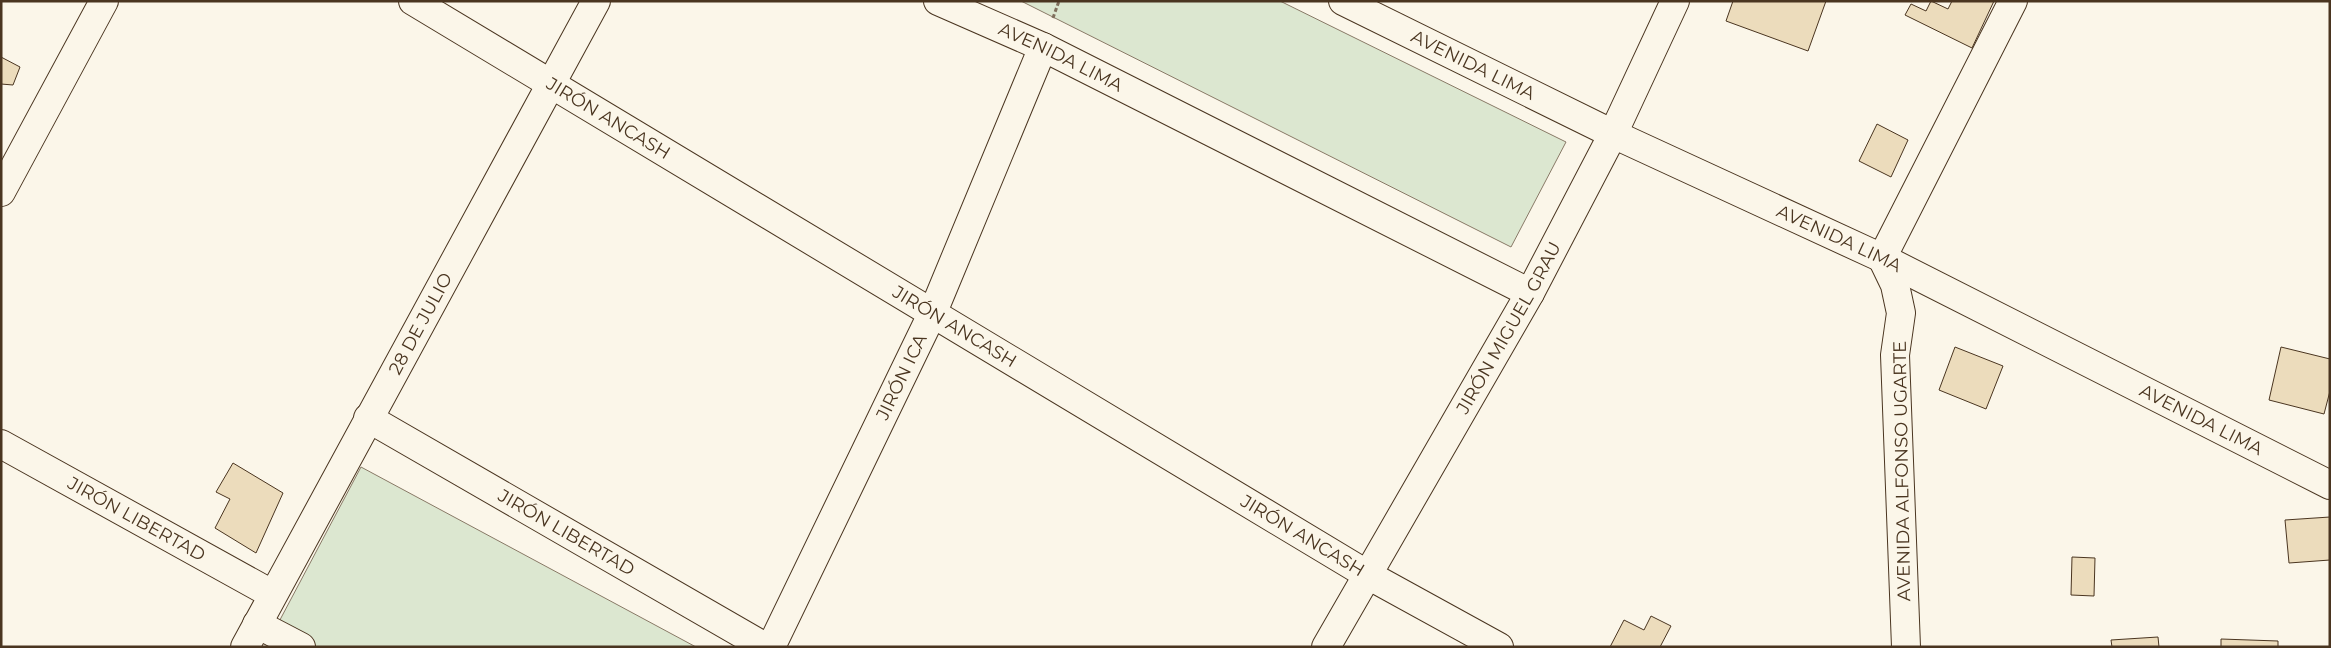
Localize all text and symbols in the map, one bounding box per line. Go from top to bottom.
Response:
street label: AVENIDA LIMA [995,18,1127,97]
street label: AVENIDA LIMA [1408,25,1539,105]
street label: JIRÓN ANCASH [542,72,674,164]
street label: AVENIDA LIMA [1773,200,1905,277]
street label: JIRÓN MIGUEL GRAU [1451,238,1566,419]
street label: 28 DE JULIO [384,269,457,378]
street label: JIRÓN ANCASH [888,280,1021,372]
street label: JIRÓN ICA [871,330,932,424]
street label: AVENIDA ALFONSO UGARTE [1889,341,1915,601]
street label: AVENIDA LIMA [2136,379,2267,460]
street label: JIRÓN LIBERTAD [63,472,209,566]
street label: JIRÓN LIBERTAD [493,484,639,580]
street label: JIRÓN ANCASH [1236,490,1369,581]

